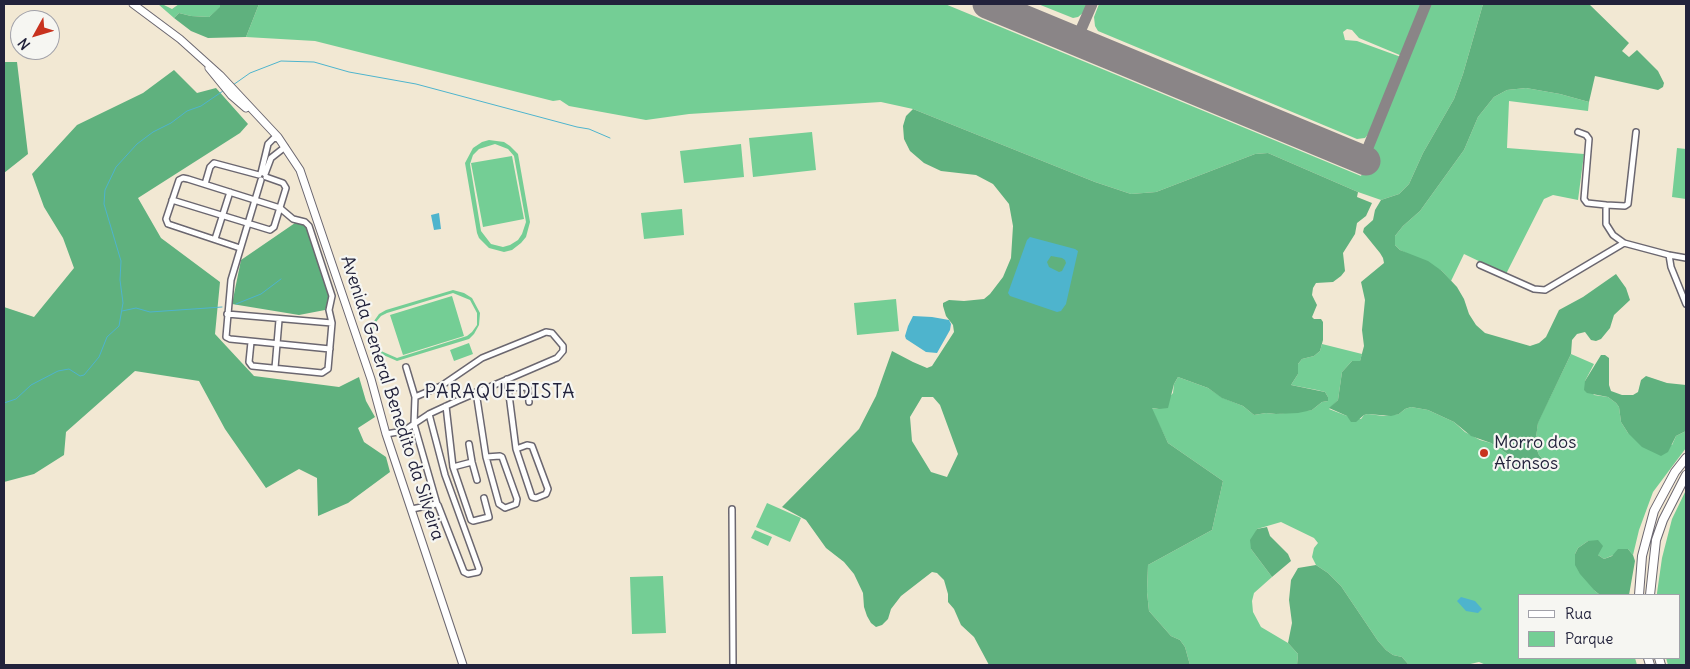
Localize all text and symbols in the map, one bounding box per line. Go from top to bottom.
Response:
north arrow [10,10,60,60]
text: N [14,34,34,53]
street label: Avenida General Benedito da Silveira [336,253,448,543]
district label: PARAQUEDISTA [423,382,577,404]
place label: Morro dos Afonsos [1494,432,1576,474]
marker: Morro dos Afonsos [1478,447,1490,459]
legend [1518,594,1680,659]
text: Rua [1565,604,1592,623]
text: Parque [1565,629,1613,648]

